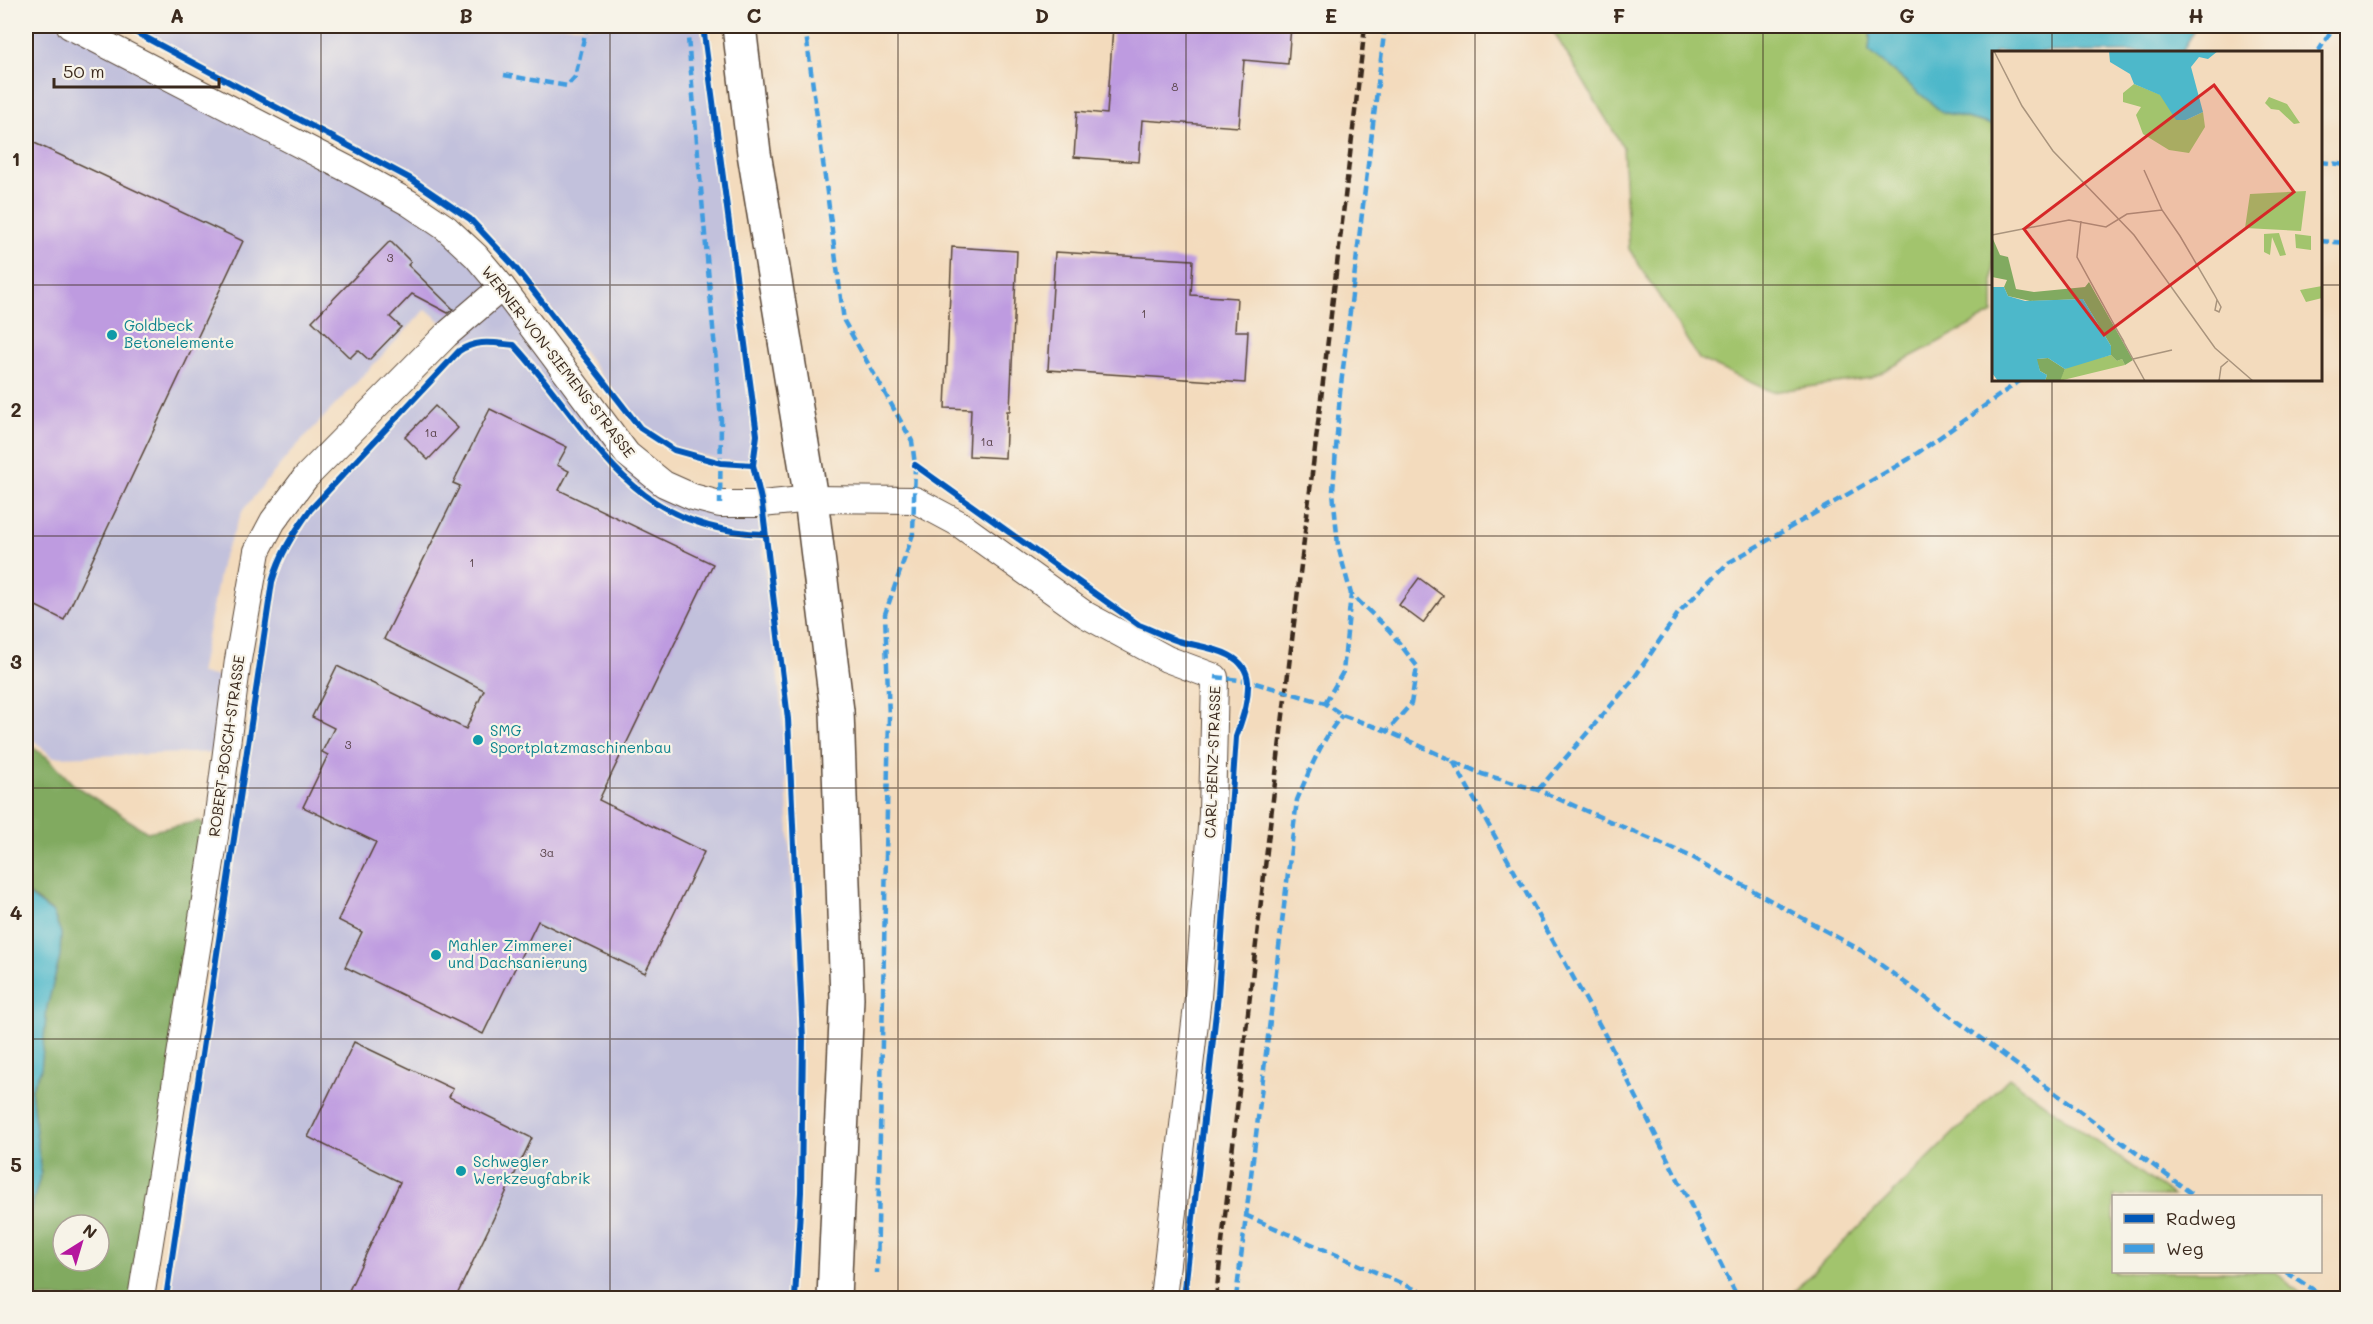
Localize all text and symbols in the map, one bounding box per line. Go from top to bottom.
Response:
text: A [170,2,184,28]
text: B [459,2,473,28]
text: C [747,2,762,28]
text: D [1035,2,1049,28]
text: E [1325,2,1337,28]
text: F [1613,2,1626,28]
text: G [1899,2,1915,28]
text: H [2188,2,2204,28]
scale bar [54,51,219,89]
inset map [1992,51,2322,381]
text: 50 m [63,59,105,83]
house number: 8 [1171,78,1179,94]
text: 1 [12,145,20,171]
house number: 3 [386,249,394,265]
street label: WERNER-VON-SIEMENS-STRASSE [478,261,640,462]
house number: 1 [1141,305,1147,321]
place label: Goldbeck Betonelemente [124,315,234,352]
marker: Goldbeck Betonelemente [105,328,119,342]
text: 2 [10,396,22,422]
house number: 1a [425,424,437,440]
house number: 1a [981,433,993,449]
house number: 1 [469,554,475,570]
text: 3 [10,648,22,674]
street label: ROBERT-BOSCH-STRASSE [203,653,249,838]
street label: CARL-BENZ-STRASSE [1199,685,1225,839]
place label: SMG Sportplatzmaschinenbau [490,720,672,757]
marker: SMG Sportplatzmaschinenbau [471,733,485,747]
house number: 3 [344,736,352,752]
house number: 3a [540,844,554,860]
text: 4 [10,899,23,925]
place label: Mahler Zimmerei und Dachsanierung [448,935,588,972]
marker: Mahler Zimmerei und Dachsanierung [429,948,443,962]
text: 5 [10,1151,22,1177]
place label: Schwegler Werkzeugfabrik [473,1151,590,1188]
marker: Schwegler Werkzeugfabrik [454,1164,468,1178]
legend [2112,1195,2322,1273]
text: Radweg [2166,1206,2236,1230]
north arrow [51,1213,111,1273]
text: N [79,1219,102,1243]
text: Weg [2166,1236,2203,1260]

